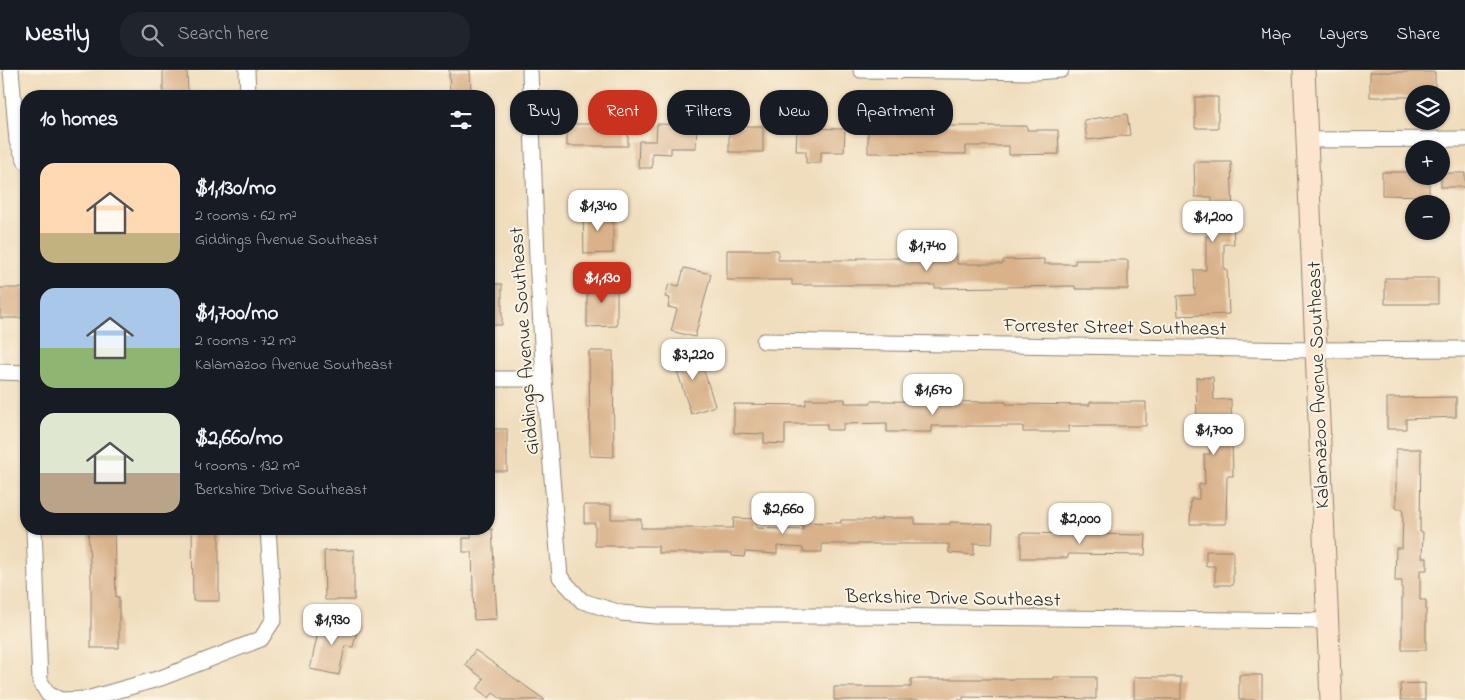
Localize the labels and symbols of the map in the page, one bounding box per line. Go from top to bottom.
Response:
pin: $1,340 [557,190,639,232]
pin: $1,200 [1172,200,1254,243]
street label: Giddings Avenue Southeast [503,225,549,456]
pin: $1,740 [886,230,968,272]
street label: Kalamazoo Avenue Southeast [1301,260,1338,509]
pin: $1,130 [561,262,643,304]
street label: Forrester Street Southeast [1002,312,1227,345]
pin: $3,220 [652,338,734,381]
pin: $1,670 [892,374,974,416]
pin: $1,700 [1173,414,1255,456]
pin: $2,660 [742,492,824,535]
pin: $2,000 [1039,502,1121,545]
street label: Berkshire Drive Southeast [844,583,1061,616]
pin: $1,930 [291,604,373,646]

